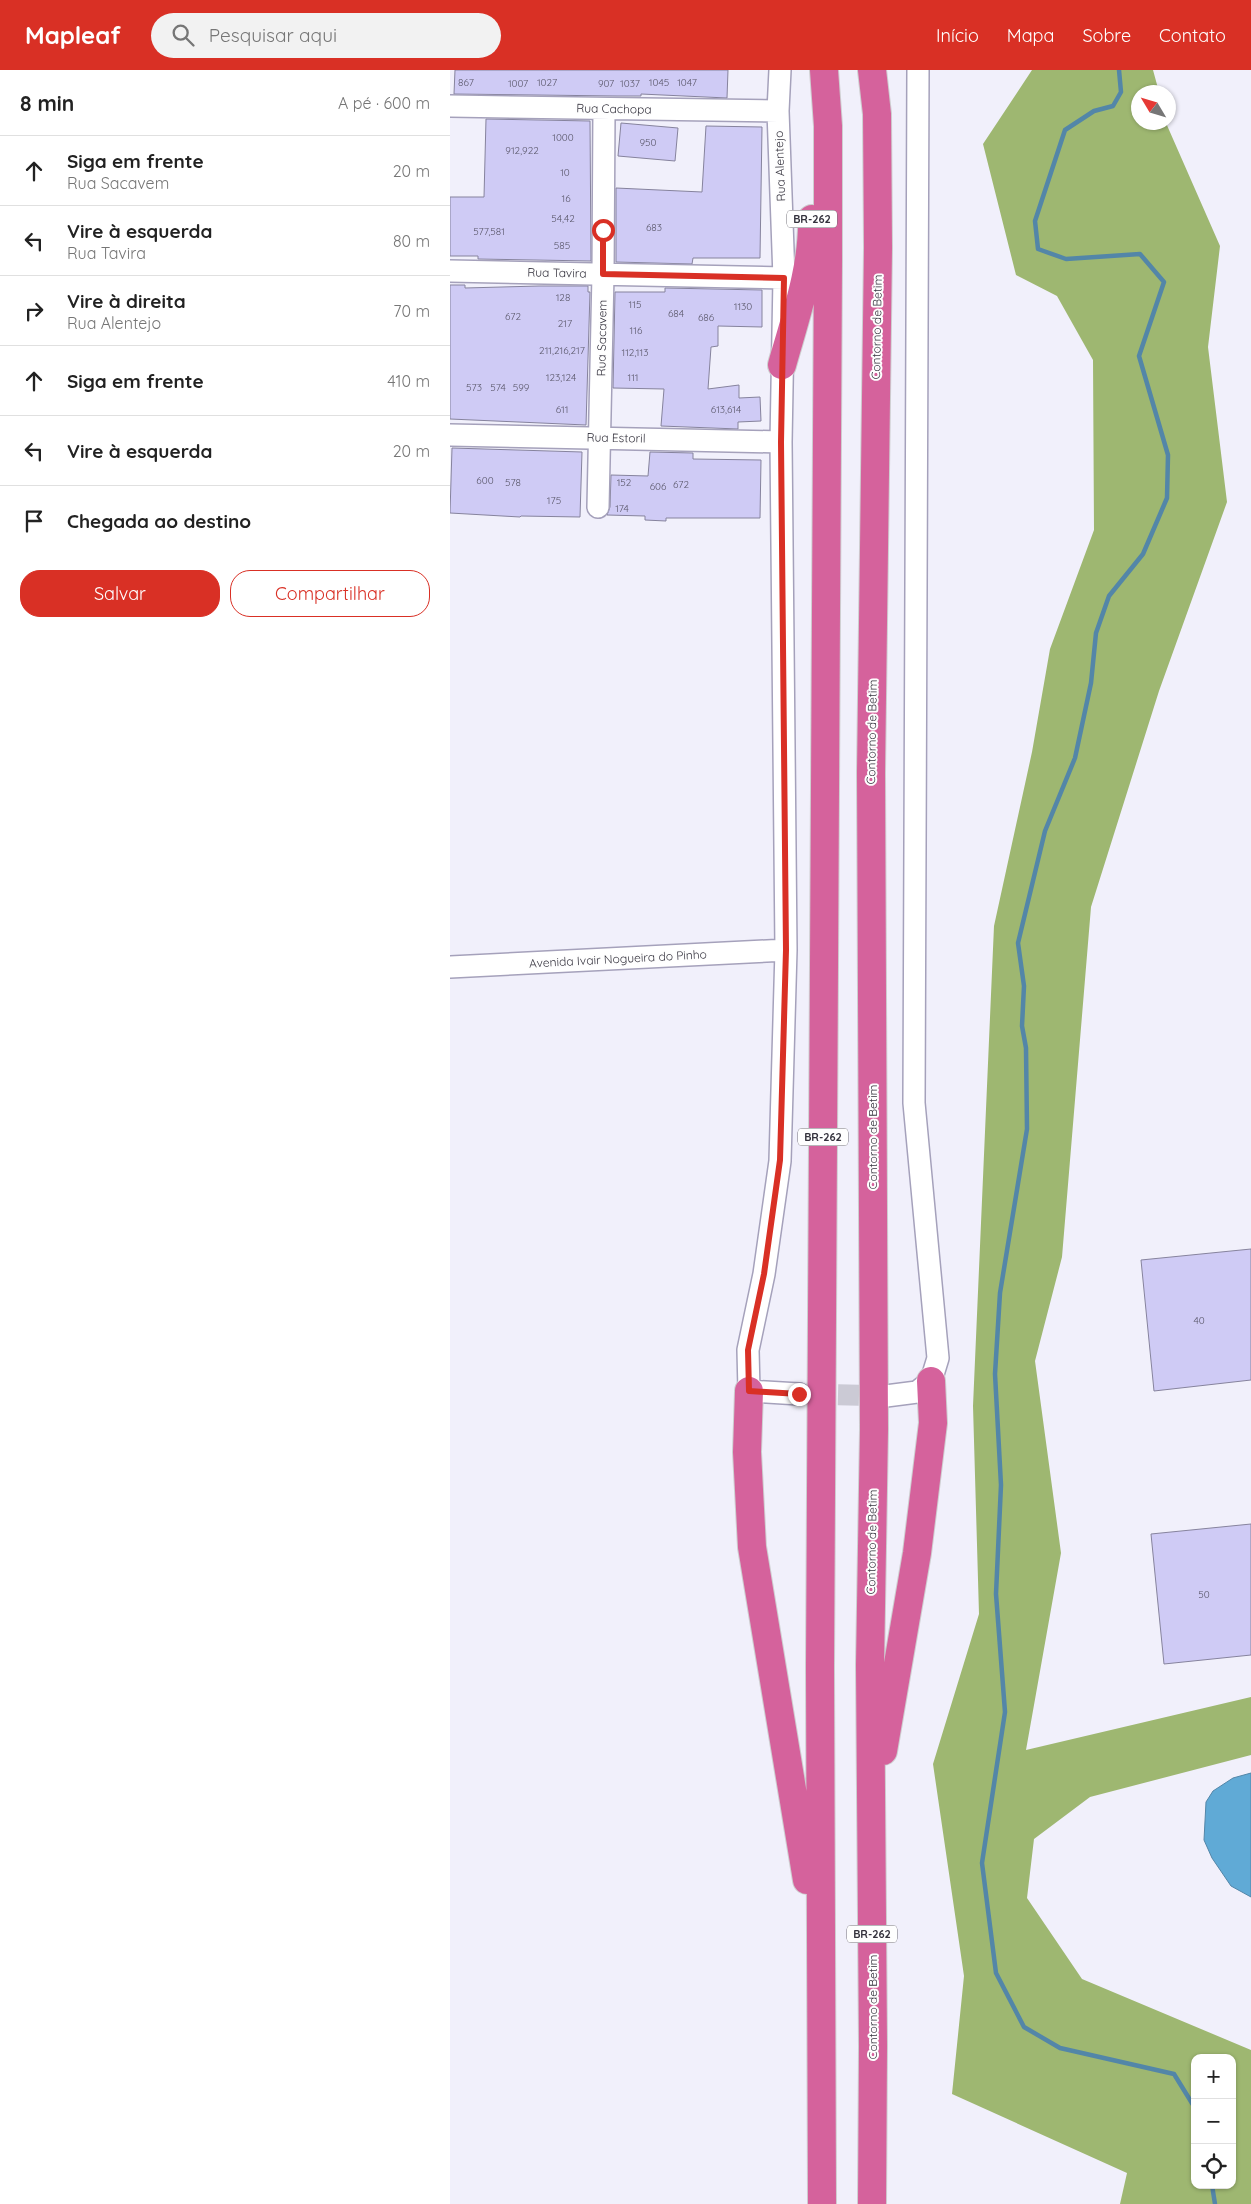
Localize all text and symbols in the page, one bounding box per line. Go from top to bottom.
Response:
search box [151,13,501,58]
text: Mapleaf [25,20,121,50]
icon: search [169,21,197,49]
text: Pesquisar aqui [209,23,337,47]
text: Início [936,24,979,47]
text: Mapa [1007,24,1054,47]
text: Sobre [1082,24,1131,47]
text: Contato [1159,24,1226,47]
house number: 867 [458,76,474,89]
house number: 1027 [537,76,557,89]
house number: 1045 [649,76,669,89]
house number: 1047 [677,76,697,89]
house number: 1007 [508,77,528,90]
house number: 907 [598,77,614,90]
house number: 1037 [620,77,640,90]
north arrow [1131,85,1176,130]
text: 8 min [20,90,74,116]
text: A pé · 600 m [338,93,430,113]
street label: Rua Cachopa [576,100,652,117]
street label: Rua Alentejo [771,130,788,202]
house number: 1000 [552,131,574,144]
house number: 950 [640,136,657,149]
house number: 912,922 [505,144,539,157]
text: Siga em frente [67,149,204,173]
icon: ahead [20,157,48,185]
text: 20 m [393,161,430,181]
house number: 10 [560,166,570,179]
text: Rua Sacavem [67,173,169,193]
house number: 16 [561,192,571,205]
road number: BR-262 [787,210,837,228]
house number: 54,42 [551,212,575,225]
text: Vire à esquerda [67,219,212,243]
route start [592,219,615,242]
house number: 683 [646,221,662,234]
house number: 577,581 [473,225,505,238]
icon: left [20,227,48,255]
text: 80 m [393,231,430,251]
house number: 585 [554,239,570,252]
text: Rua Tavira [67,243,146,263]
street label: Rua Tavira [527,264,587,281]
street label: Contorno de Betim [868,274,885,380]
text: Vire à direita [67,289,186,313]
house number: 128 [556,291,570,304]
icon: right [20,297,48,325]
house number: 115 [629,298,641,311]
street label: Rua Sacavem [593,299,610,376]
house number: 1130 [734,300,752,313]
text: 70 m [393,301,430,321]
house number: 684 [668,307,684,320]
house number: 672 [505,310,521,323]
house number: 686 [698,311,715,324]
text: Rua Alentejo [67,313,161,333]
house number: 217 [558,317,572,330]
house number: 116 [630,324,643,337]
house number: 211,216,217 [539,344,585,357]
house number: 112,113 [621,346,649,359]
icon: ahead [20,367,48,395]
text: Siga em frente [67,369,204,393]
text: 410 m [387,371,430,391]
house number: 123,124 [546,371,576,384]
house number: 111 [627,371,639,384]
house number: 573 [466,381,482,394]
house number: 574 [490,381,506,394]
house number: 599 [513,381,530,394]
house number: 611 [556,403,568,416]
house number: 613,614 [711,403,741,416]
street label: Rua Estoril [586,429,646,446]
icon: left [20,437,48,465]
text: Vire à esquerda [67,439,212,463]
text: 20 m [393,441,430,461]
house number: 600 [476,474,494,487]
house number: 578 [505,476,521,489]
house number: 152 [617,476,632,489]
house number: 672 [673,478,689,491]
house number: 606 [650,480,667,493]
house number: 175 [547,494,561,507]
house number: 174 [615,502,629,515]
icon: arrive [20,507,48,535]
text: Chegada ao destino [67,509,251,533]
button: Salvar [20,570,220,617]
button: Compartilhar [230,570,430,617]
street label: Contorno de Betim [863,679,880,785]
street label: Avenida Ivair Nogueira do Pinho [529,946,707,971]
street label: Contorno de Betim [865,1085,880,1189]
road number: BR-262 [798,1128,848,1146]
house number: 40 [1193,1314,1205,1327]
route end [788,1383,811,1406]
street label: Contorno de Betim [863,1489,880,1595]
house number: 50 [1198,1588,1210,1601]
road number: BR-262 [847,1926,897,1942]
street label: Contorno de Betim [865,1955,880,2059]
map controls [1191,2054,1236,2189]
button: + [1191,2054,1236,2099]
button: − [1191,2099,1236,2144]
button: locate [1191,2144,1236,2189]

